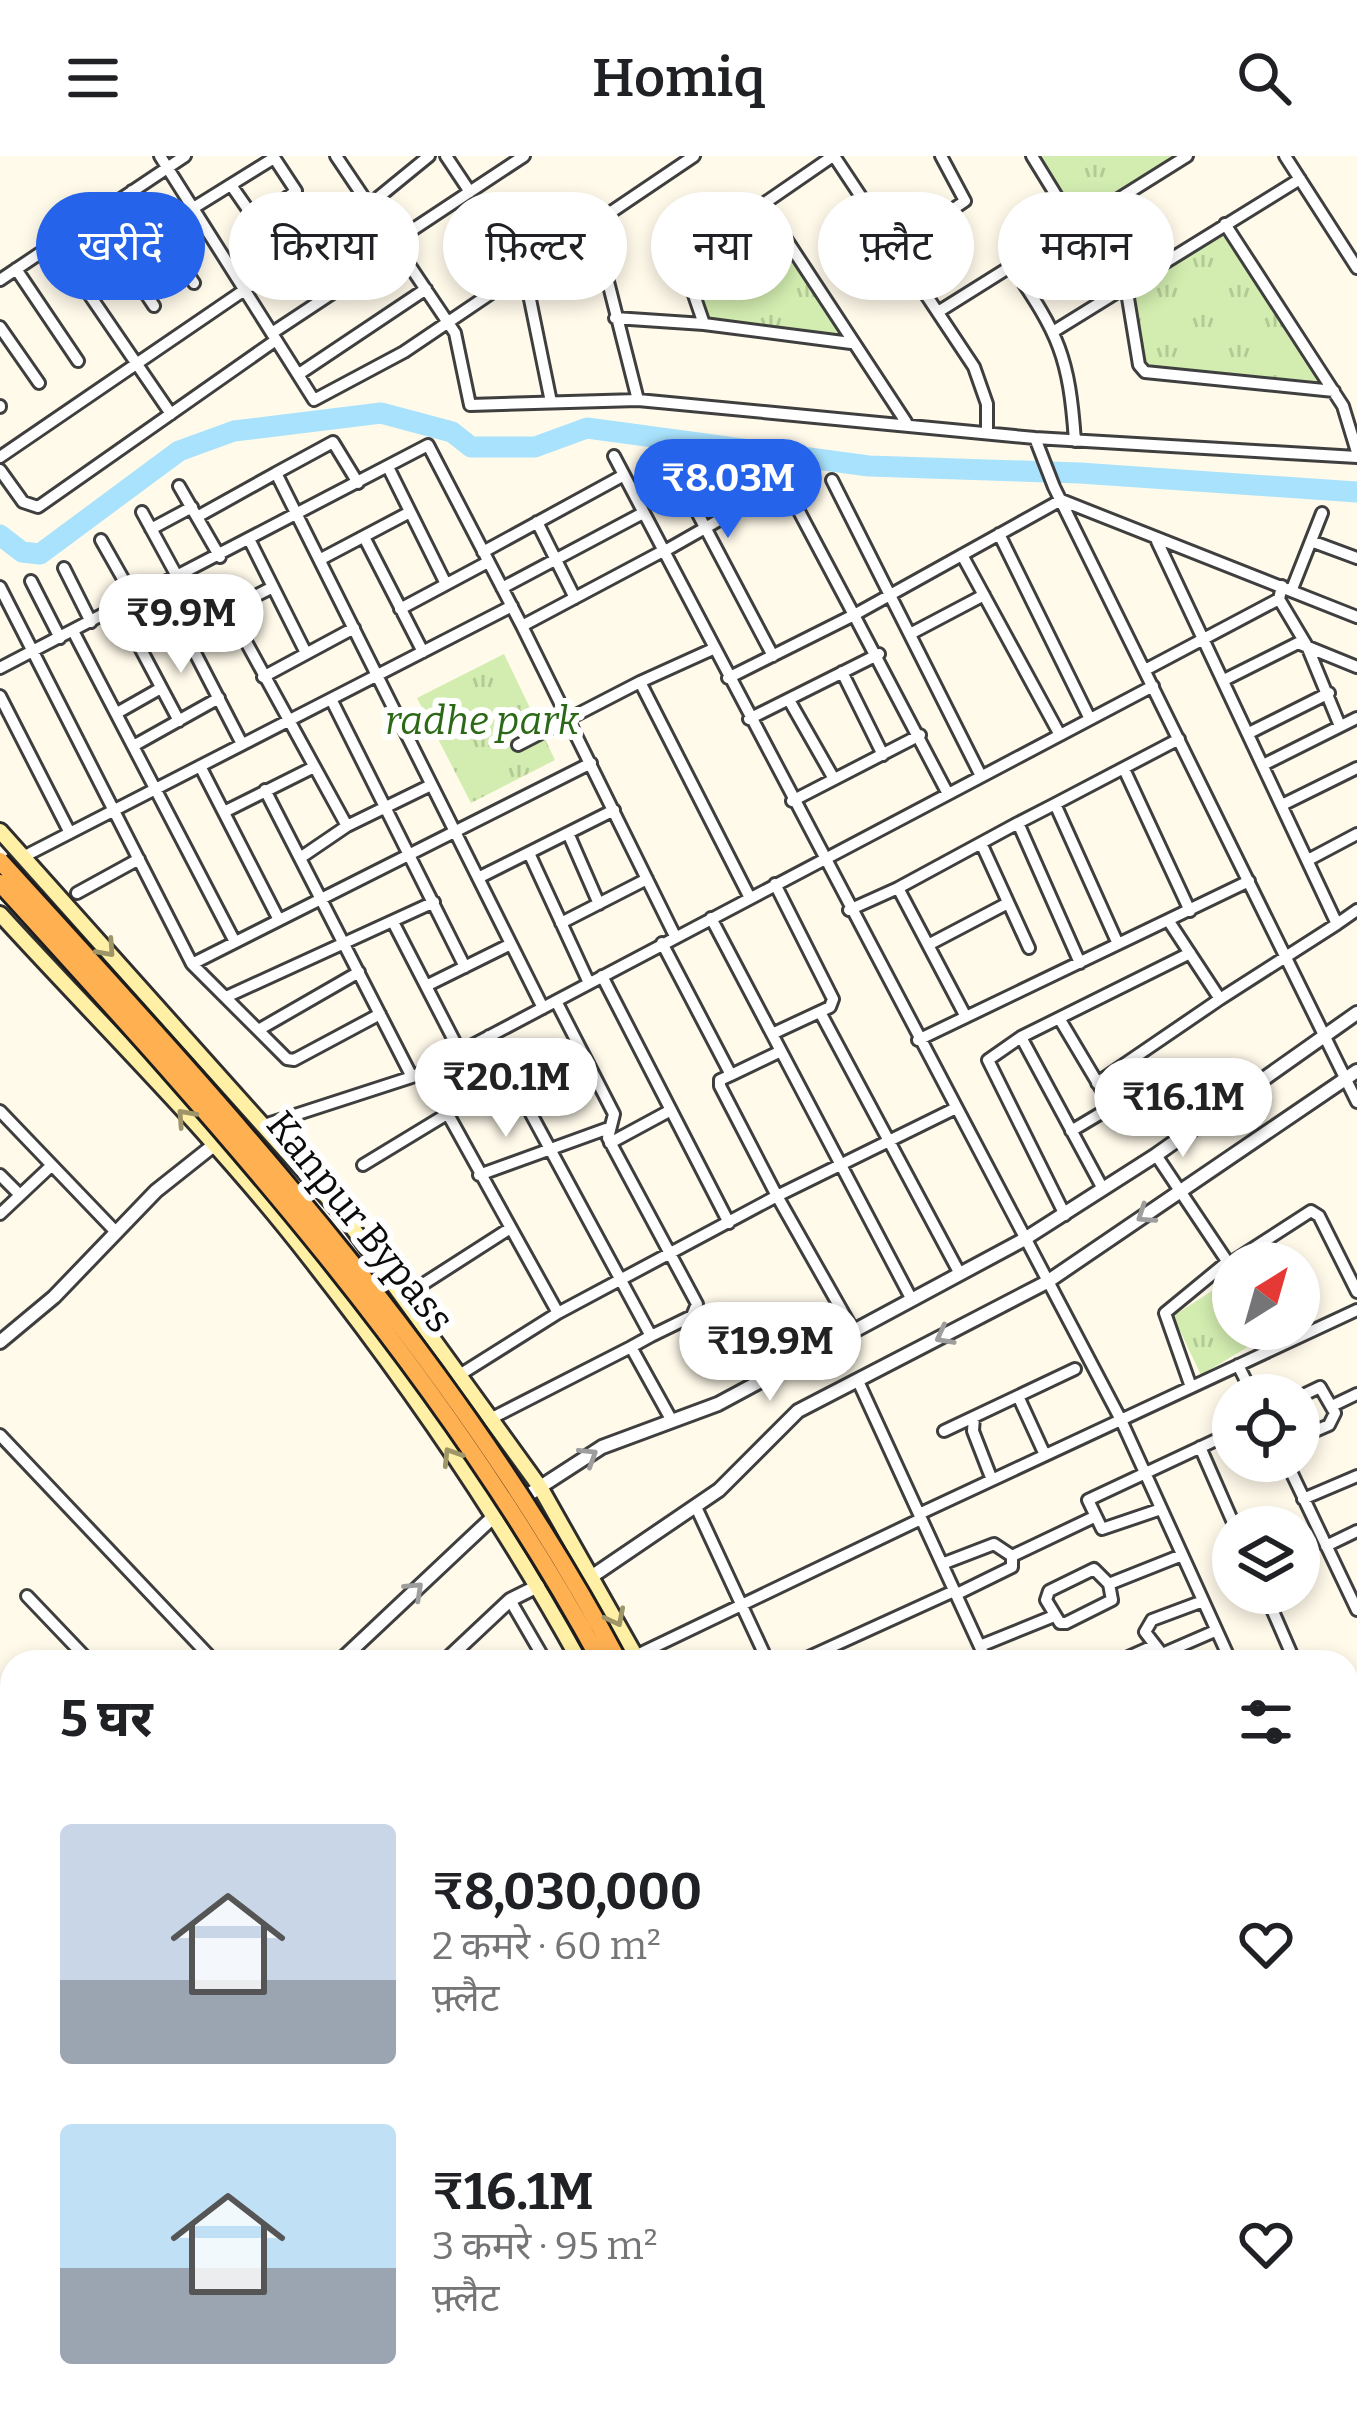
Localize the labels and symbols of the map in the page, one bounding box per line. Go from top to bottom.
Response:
pin: ₹8.03M [630,439,826,541]
pin: ₹9.9M [97,574,265,676]
park label: radhe park [385,698,580,744]
one-way arrow [93,935,114,956]
pin: ₹20.1M [408,1038,604,1140]
pin: ₹16.1M [1085,1058,1281,1160]
street label: Kanpur Bypass [257,1102,463,1342]
one-way arrow [178,1109,199,1130]
one-way arrow [1136,1201,1158,1223]
north arrow [1212,1242,1320,1350]
pin: ₹19.9M [672,1302,868,1404]
one-way arrow [934,1322,956,1345]
one-way arrow [576,1447,598,1470]
one-way arrow [443,1448,465,1470]
one-way arrow [401,1583,423,1605]
one-way arrow [602,1606,625,1628]

